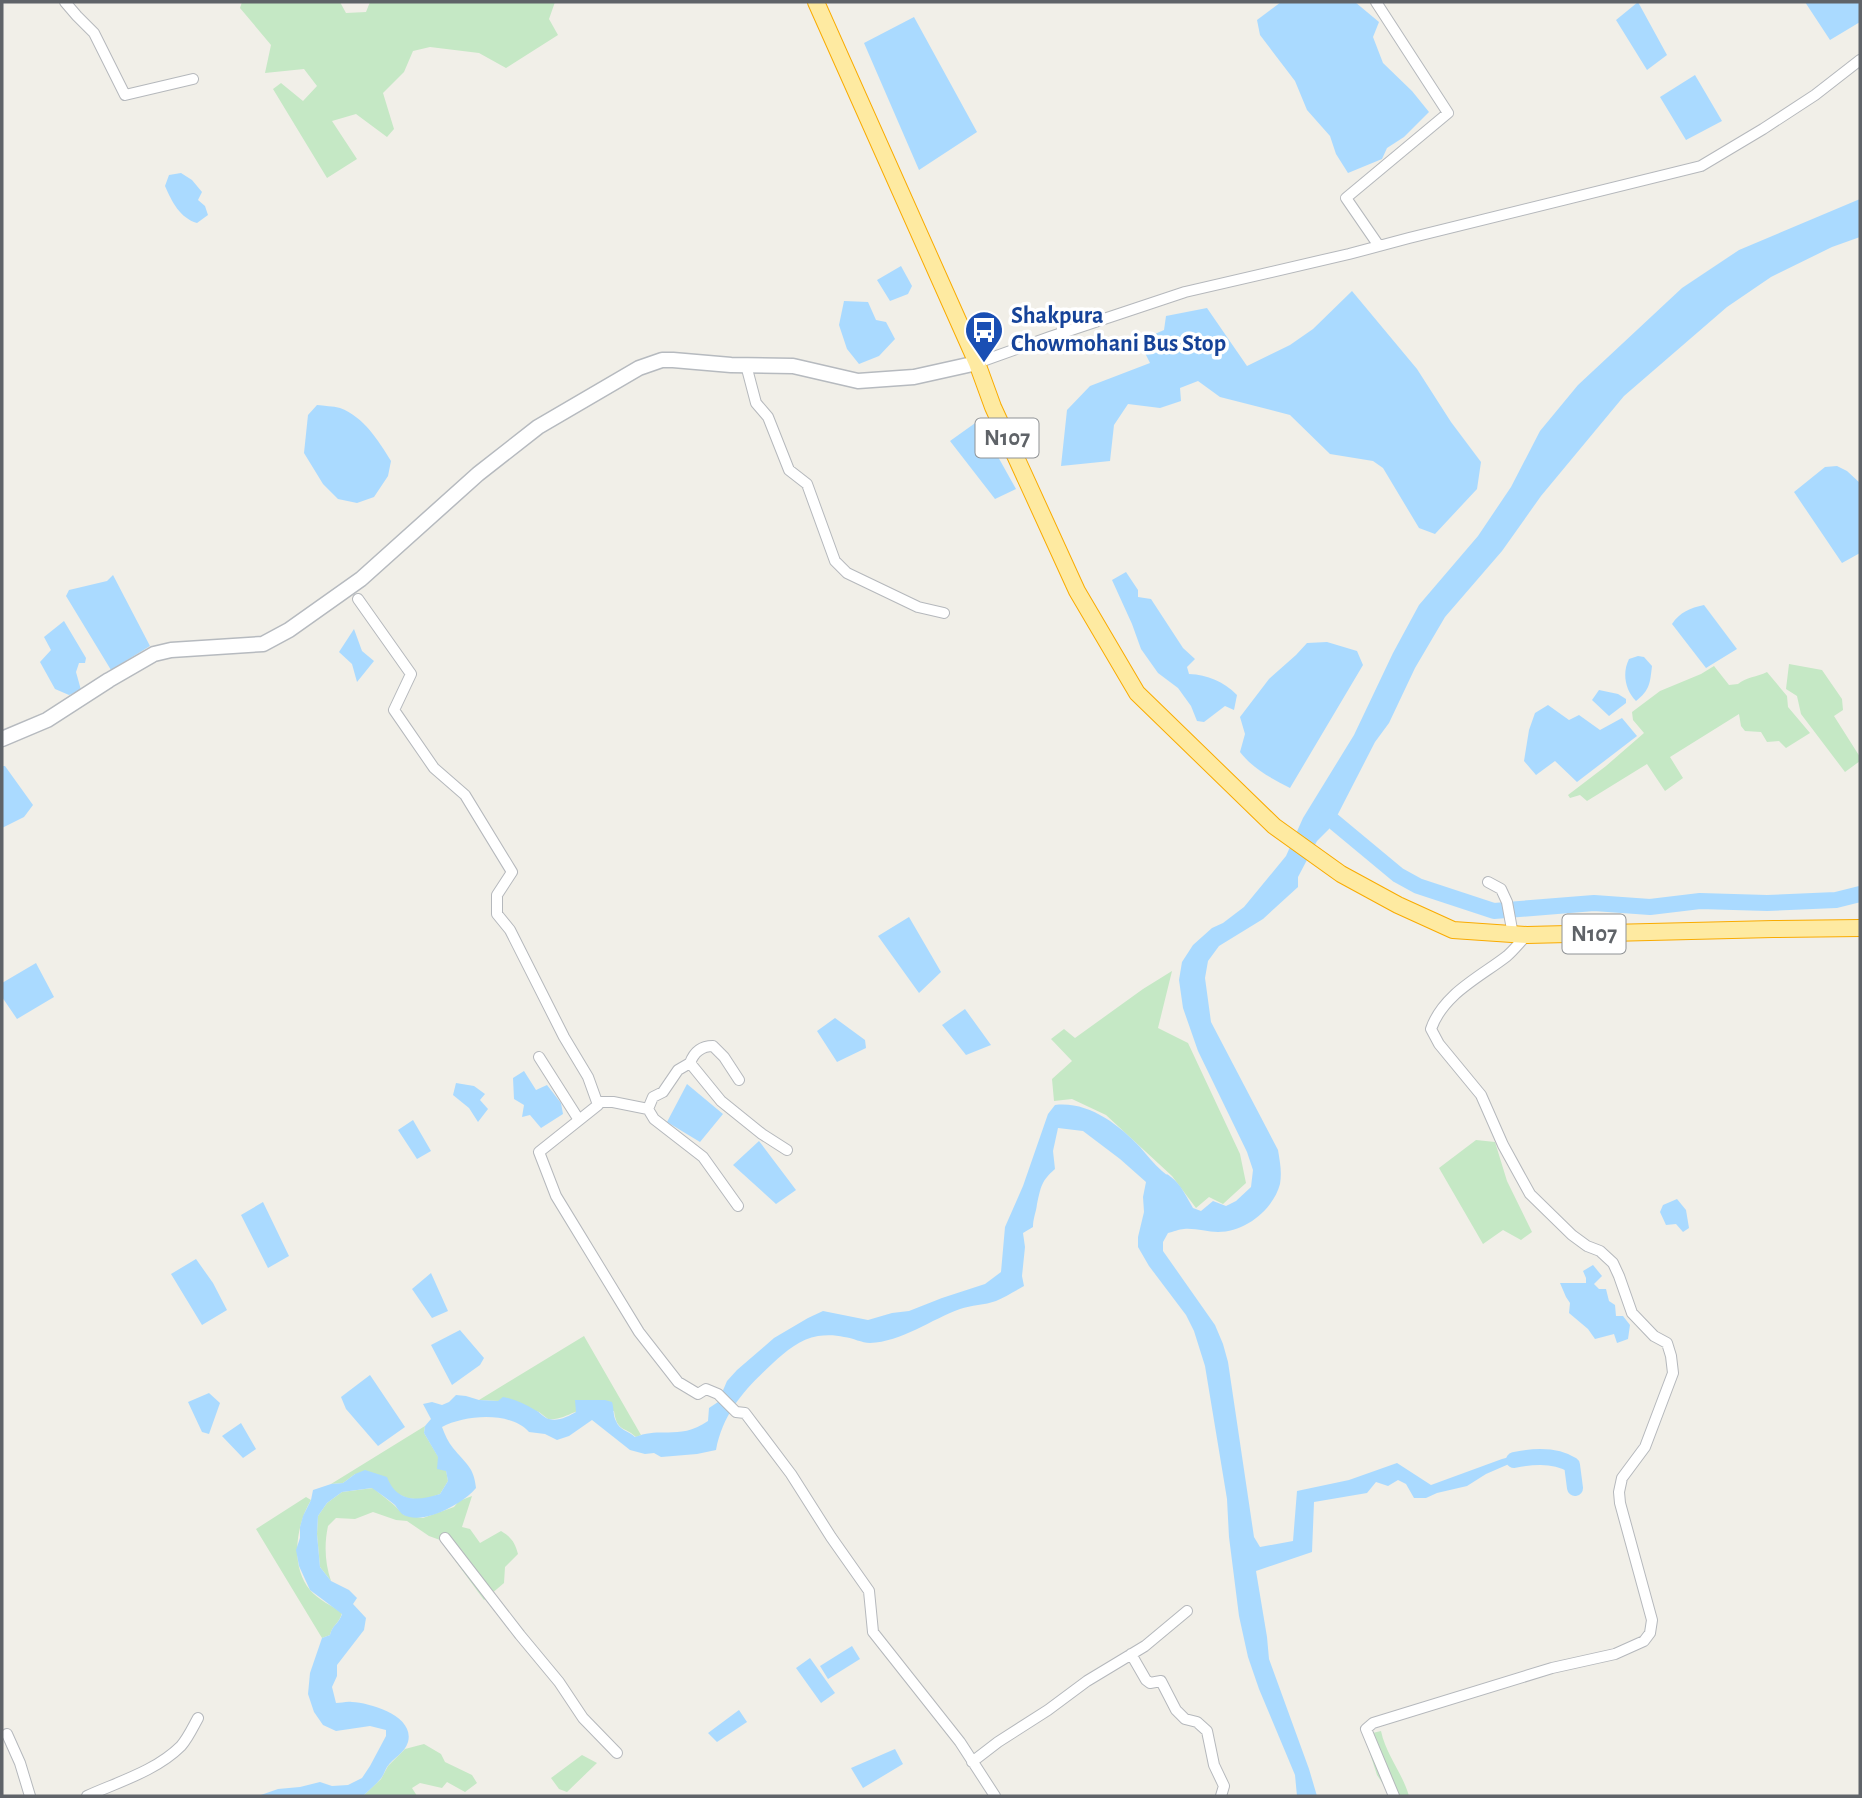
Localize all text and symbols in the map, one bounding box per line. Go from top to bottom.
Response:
place label: Shakpura Chowmohani Bus Stop [1011,304,1226,356]
bus stop icon: Shakpura Chowmohani Bus Stop [963,309,1005,364]
road number: N107 [976,418,1038,458]
road number: N107 [1562,914,1626,953]

